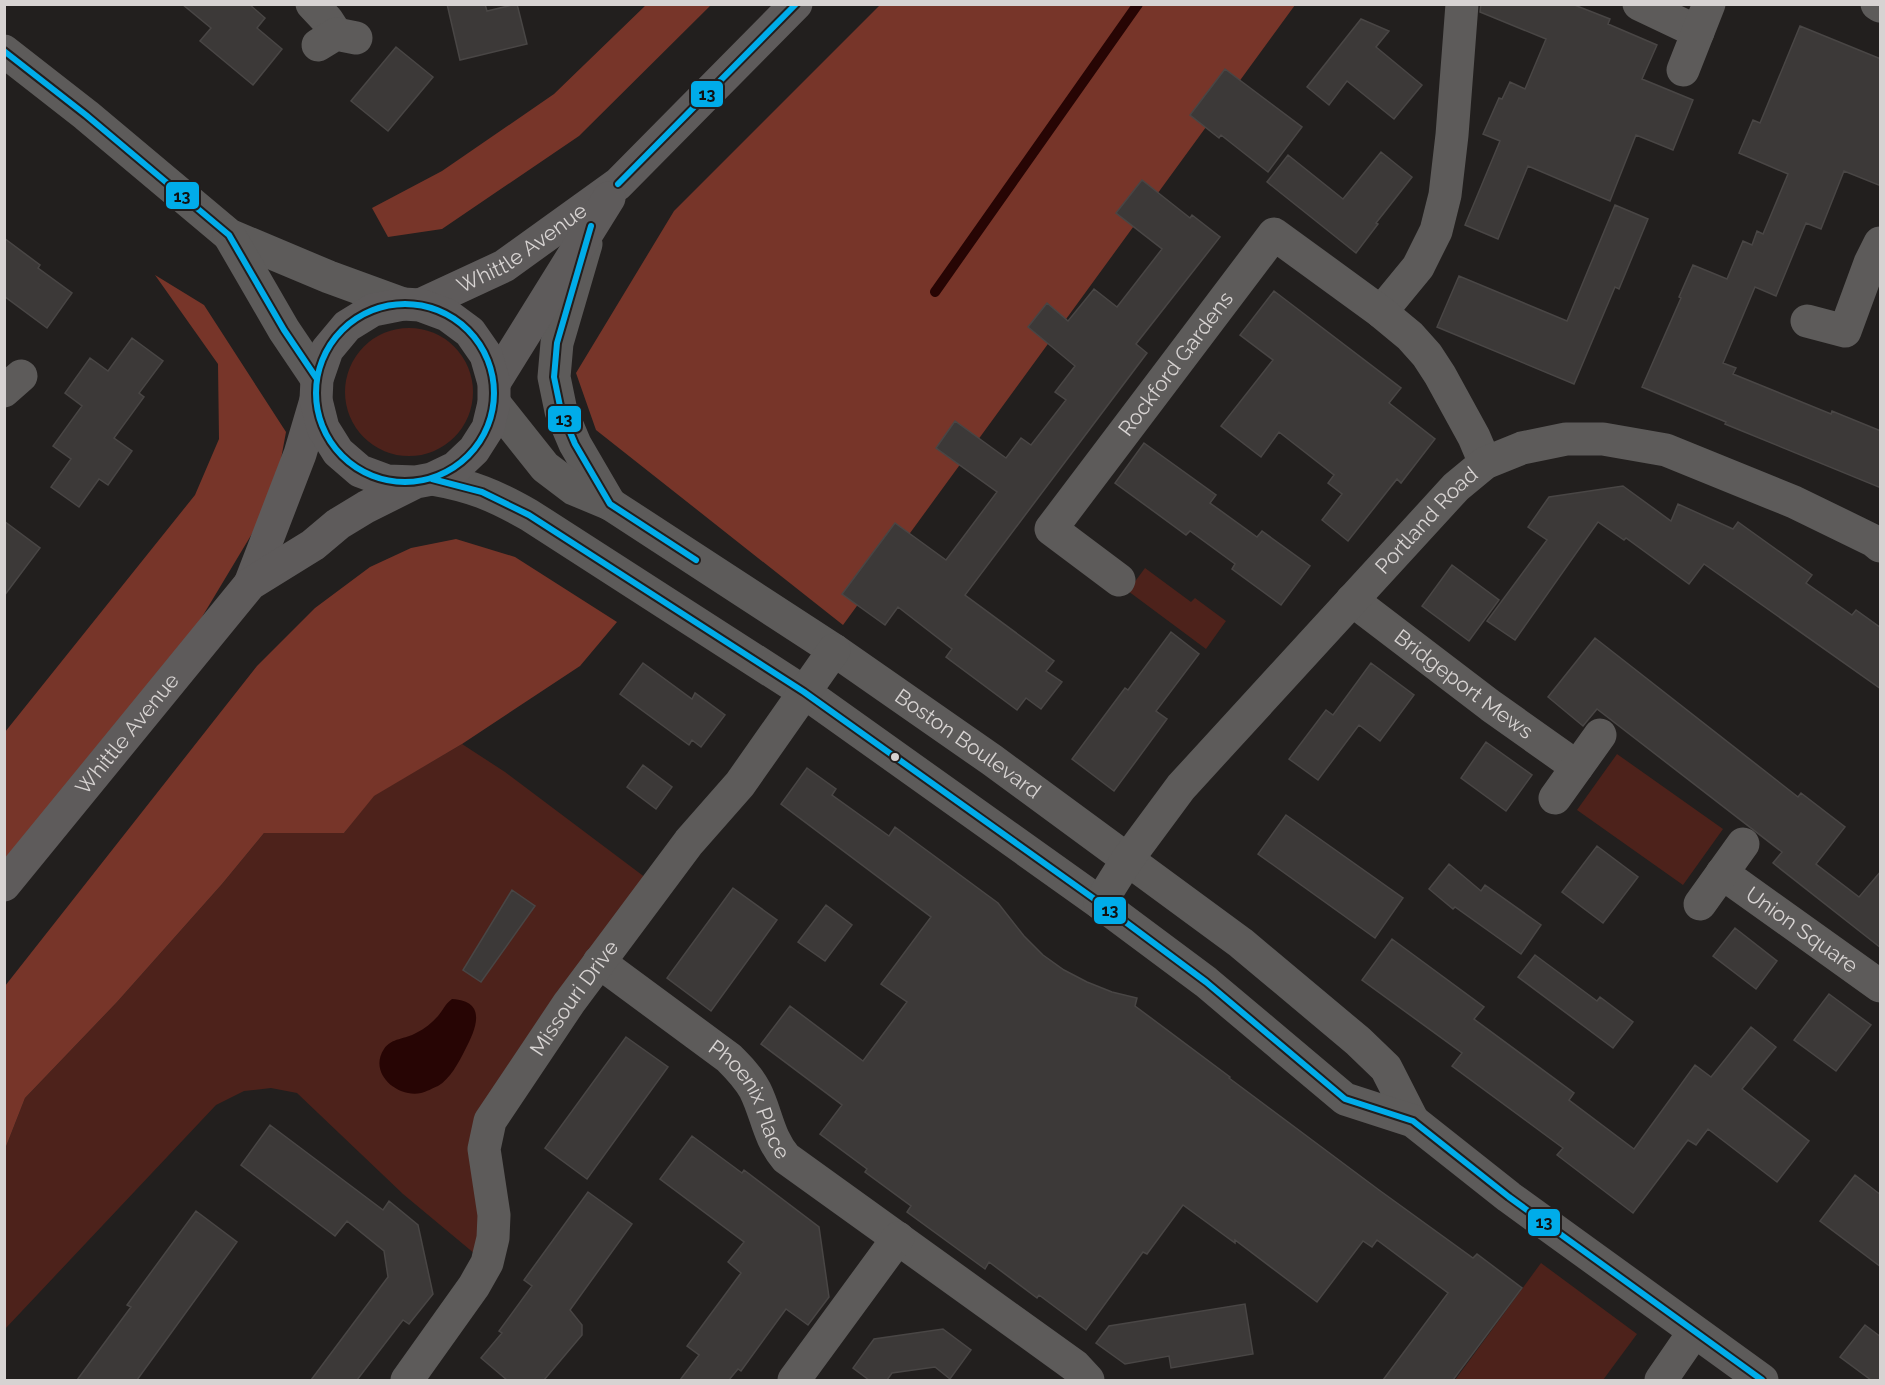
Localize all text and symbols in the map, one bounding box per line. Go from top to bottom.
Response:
line badge: 13 [690,80,724,108]
text: 13 [699,85,715,104]
line badge: 13 [165,181,200,210]
text: 13 [174,187,190,206]
street label: Whittle Avenue [453,198,591,298]
street label: Rockford Gardens [1113,286,1238,441]
line badge: 13 [547,405,582,433]
text: 13 [556,410,572,429]
street label: Portland Road [1370,461,1482,579]
street label: Bridgeport Mews [1390,624,1538,744]
street label: Whittle Avenue [70,668,184,799]
street label: Boston Boulevard [890,683,1046,804]
unlabelled marker [889,751,901,763]
street label: Union Square [1741,881,1863,978]
line badge: 13 [1093,896,1127,925]
text: 13 [1102,901,1118,920]
street label: Missouri Drive [524,935,623,1060]
street label: Phoenix Place [704,1034,795,1164]
line badge: 13 [1527,1208,1561,1237]
text: 13 [1536,1213,1552,1232]

